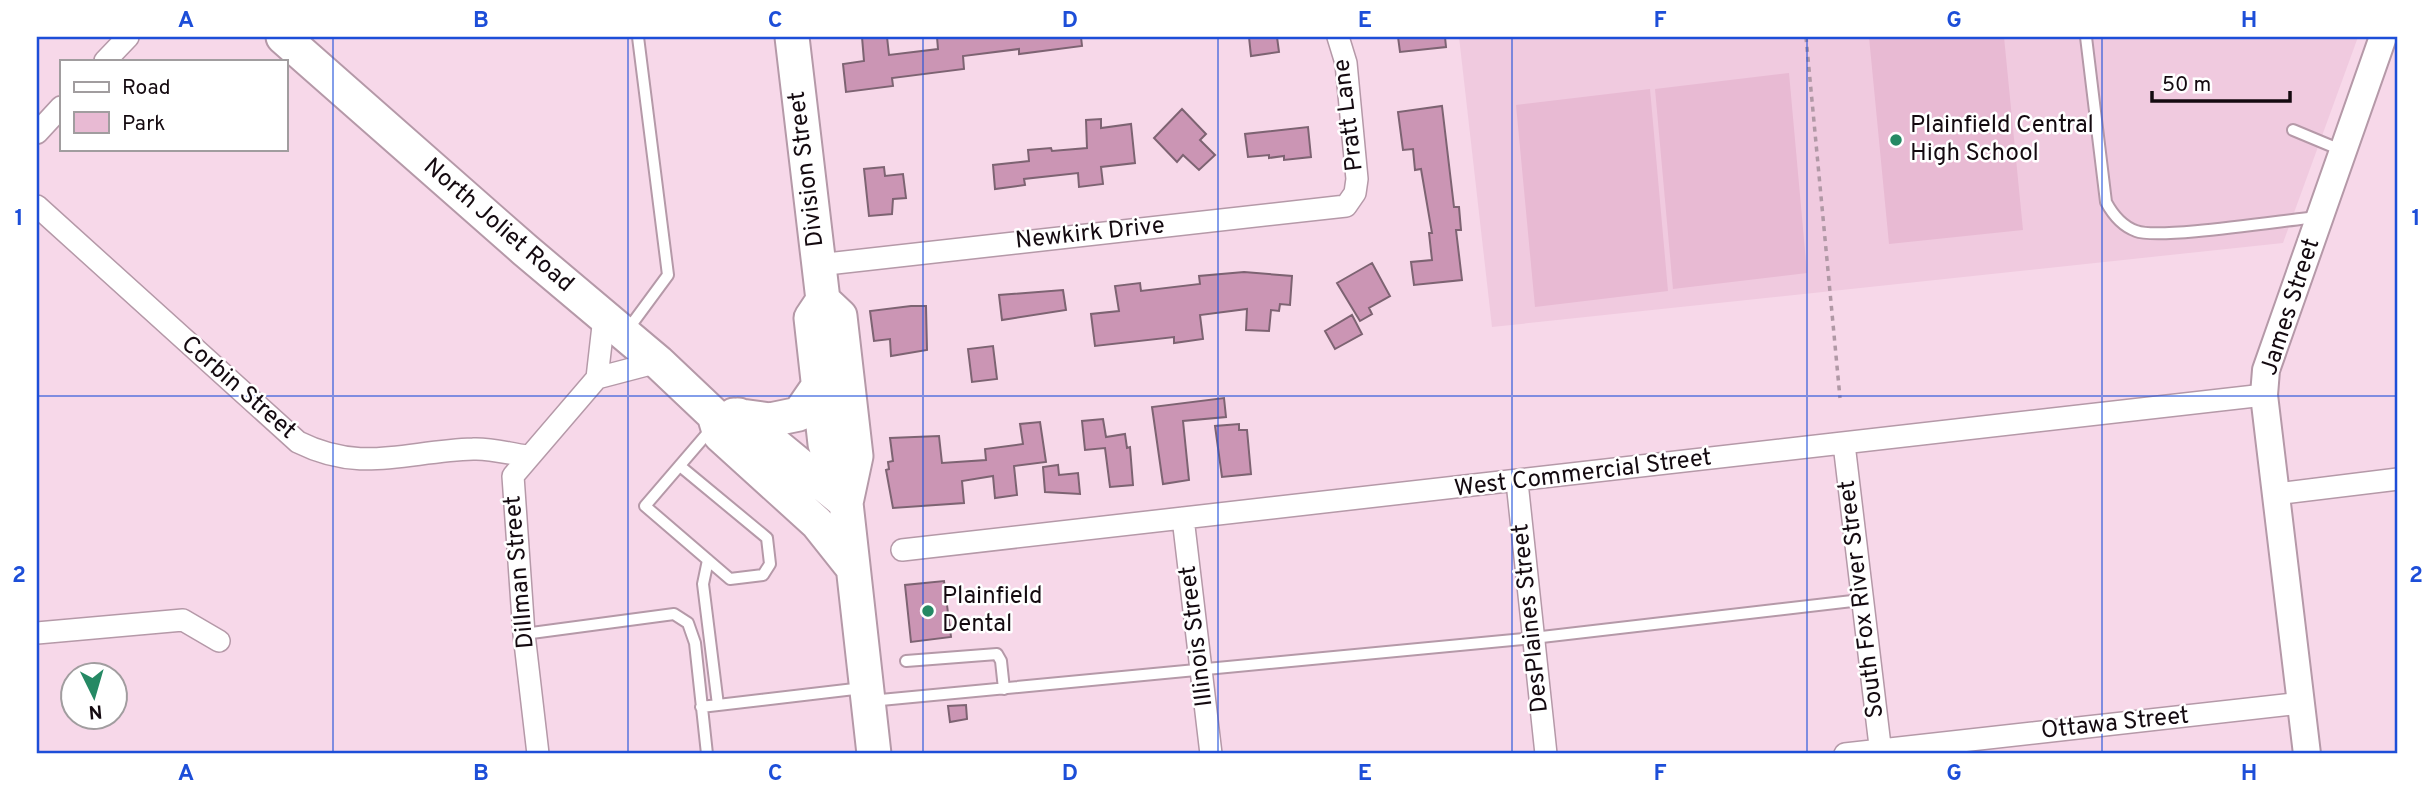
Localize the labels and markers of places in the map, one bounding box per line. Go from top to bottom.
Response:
place label: Plainfield Central High School [1910,111,2094,169]
marker: Plainfield Central High School [1888,132,1904,148]
place label: Plainfield Dental [942,582,1042,640]
marker: Plainfield Dental [920,603,936,619]

